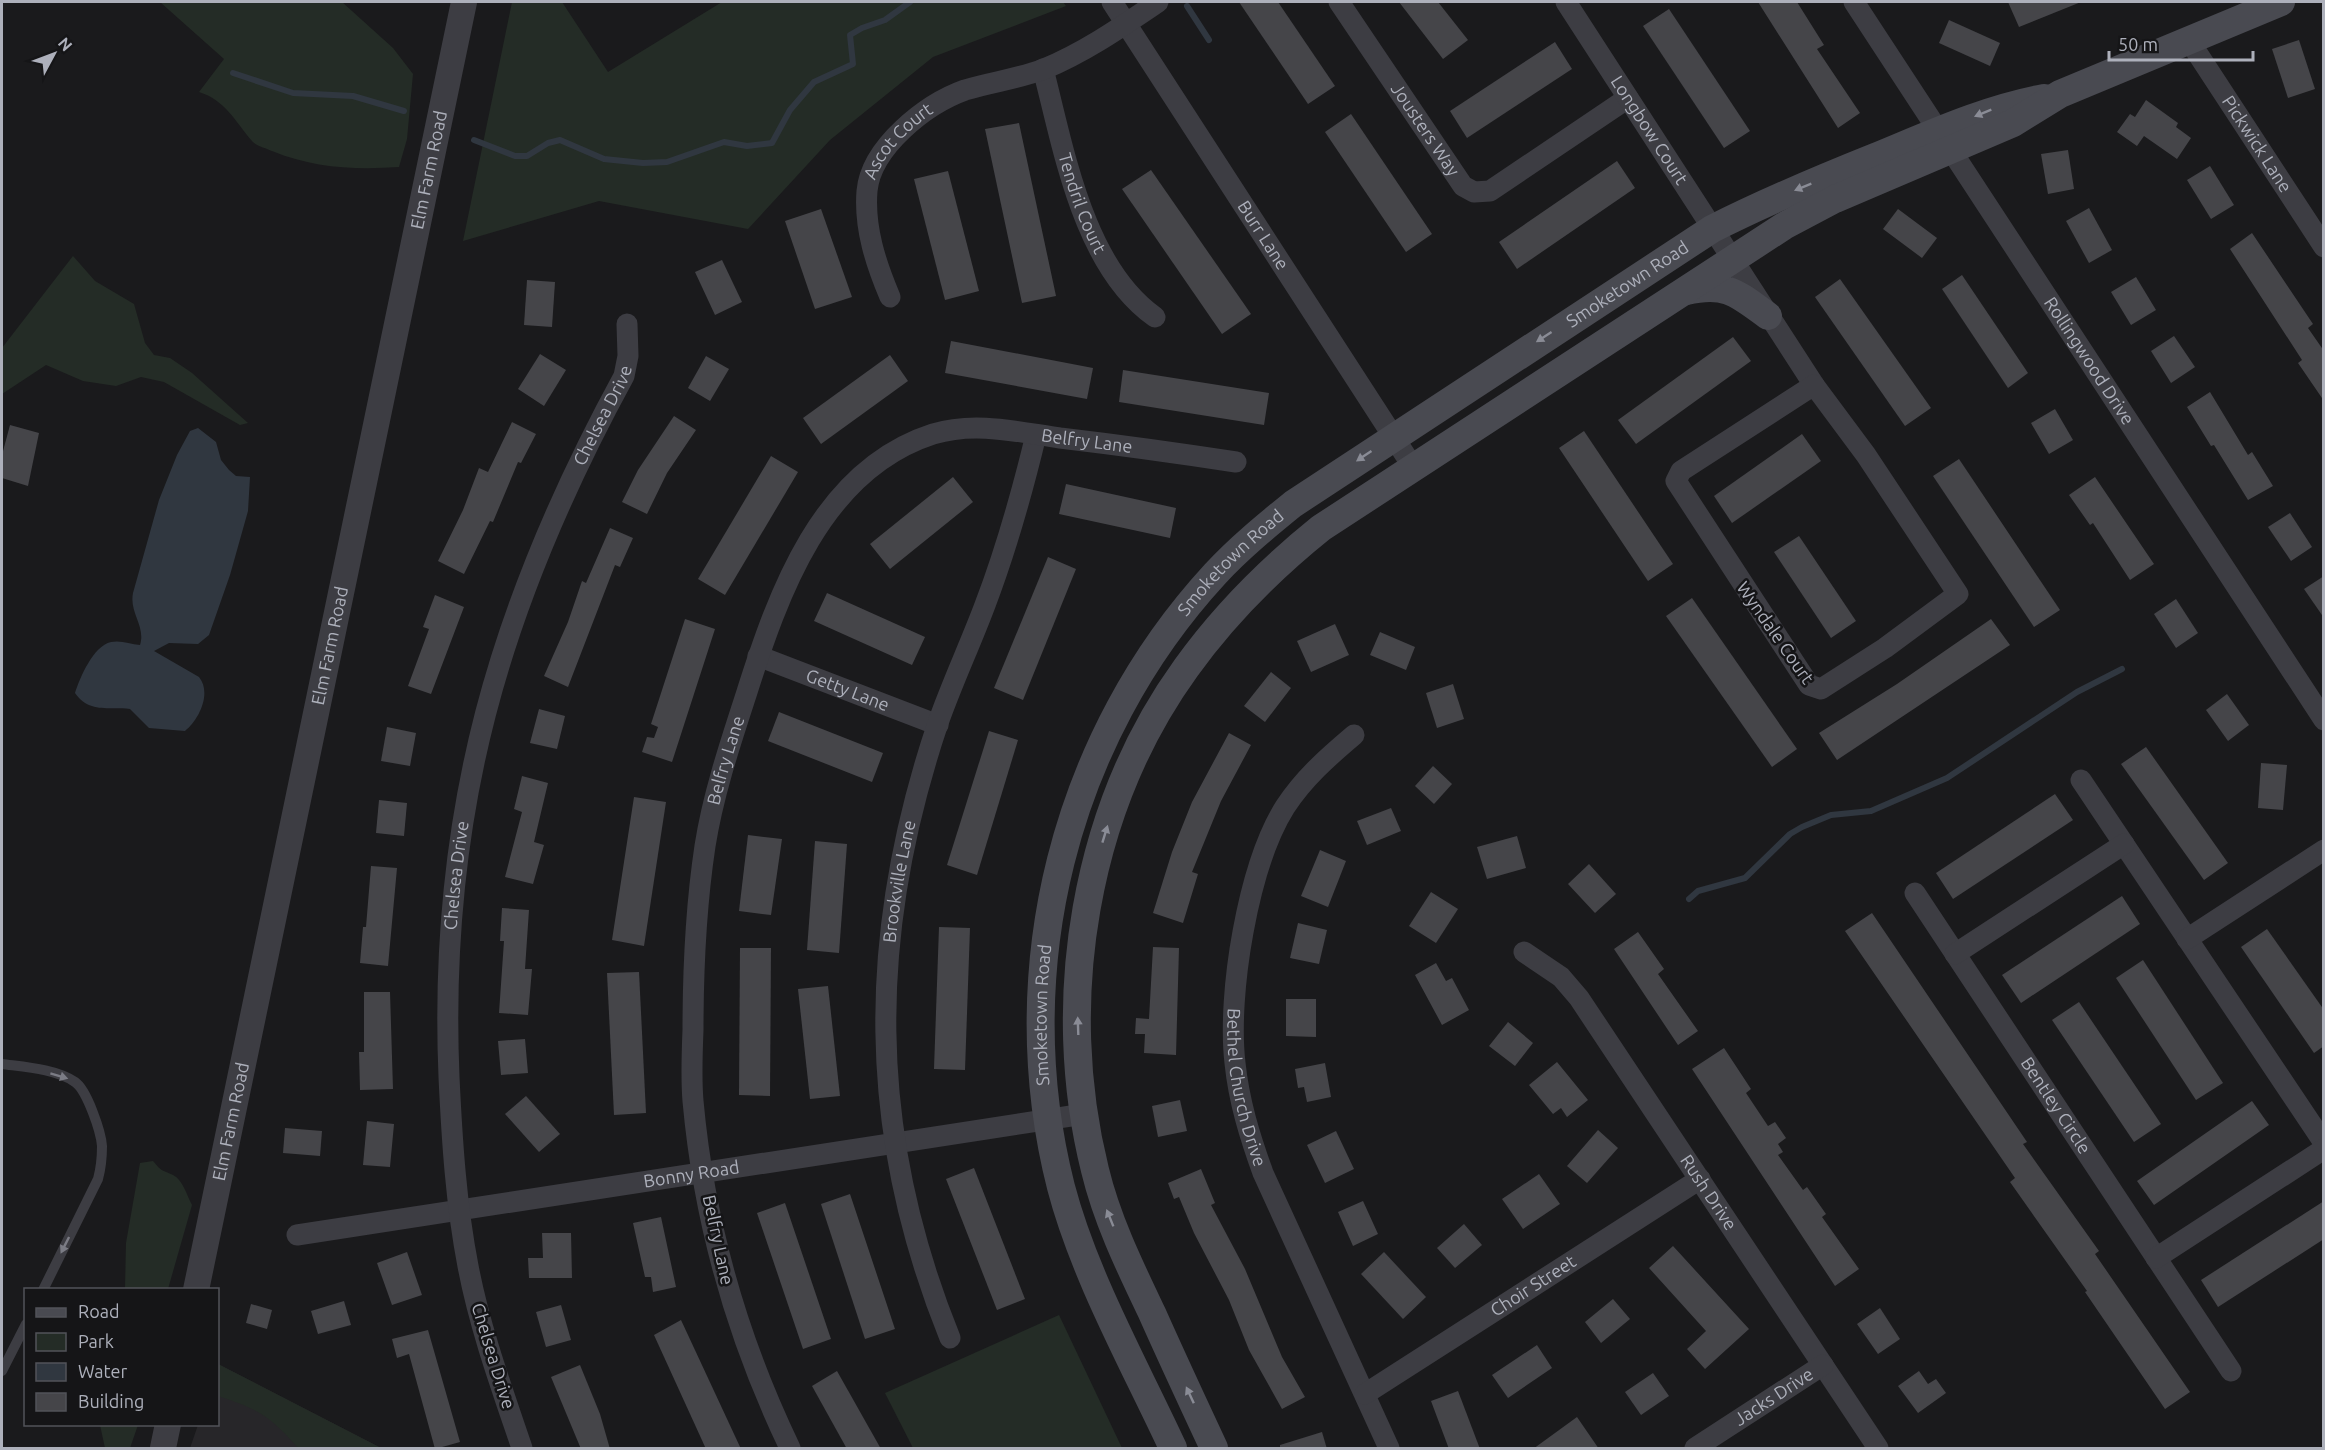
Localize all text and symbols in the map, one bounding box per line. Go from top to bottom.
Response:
north arrow [24,24,84,84]
scale bar [2109,24,2253,62]
text: N [55,34,76,55]
text: 50 m [2118,34,2158,54]
street label: Longbow Court [1608,72,1692,188]
street label: Jousters Way [1388,79,1464,180]
street label: Pickwick Lane [2219,92,2296,196]
street label: Ascot Court [859,98,936,182]
one-way arrow [1974,108,1992,118]
street label: Elm Farm Road [406,109,450,231]
street label: Tendril Court [1055,151,1111,257]
one-way arrow [1794,183,1812,192]
street label: Burr Lane [1234,197,1294,273]
street label: Smoketown Road [1562,236,1692,331]
street label: Rollingwood Drive [2041,293,2139,428]
one-way arrow [1536,332,1553,343]
street label: Chelsea Drive [569,364,635,468]
street label: Belfry Lane [1040,424,1134,456]
one-way arrow [1356,450,1372,461]
street label: Smoketown Road [1173,505,1287,619]
street label: Wyndale Court [1733,578,1818,687]
street label: Elm Farm Road [307,585,351,707]
street label: Getty Lane [804,664,892,714]
street label: Belfry Lane [703,713,748,807]
street label: Brookville Lane [879,818,919,943]
street label: Chelsea Drive [440,819,472,931]
one-way arrow [1101,825,1111,843]
street label: Smoketown Road [1030,943,1054,1087]
street label: Bethel Church Drive [1224,1008,1271,1169]
one-way arrow [1073,1017,1083,1036]
street label: Bentley Circle [2017,1053,2096,1157]
street label: Elm Farm Road [208,1060,252,1182]
one-way arrow [50,1072,68,1081]
street label: Rush Drive [1677,1151,1741,1234]
street label: Bonny Road [642,1156,741,1191]
street label: Belfry Lane [700,1193,738,1287]
one-way arrow [1105,1208,1115,1226]
one-way arrow [60,1236,70,1253]
street label: Choir Street [1486,1250,1579,1320]
legend [24,1288,219,1426]
street label: Chelsea Drive [468,1300,520,1411]
text: Road [78,1301,120,1321]
text: Park [78,1331,114,1351]
text: Water [78,1361,128,1381]
street label: Jacks Drive [1730,1363,1817,1429]
one-way arrow [1185,1387,1194,1404]
text: Building [78,1391,144,1411]

